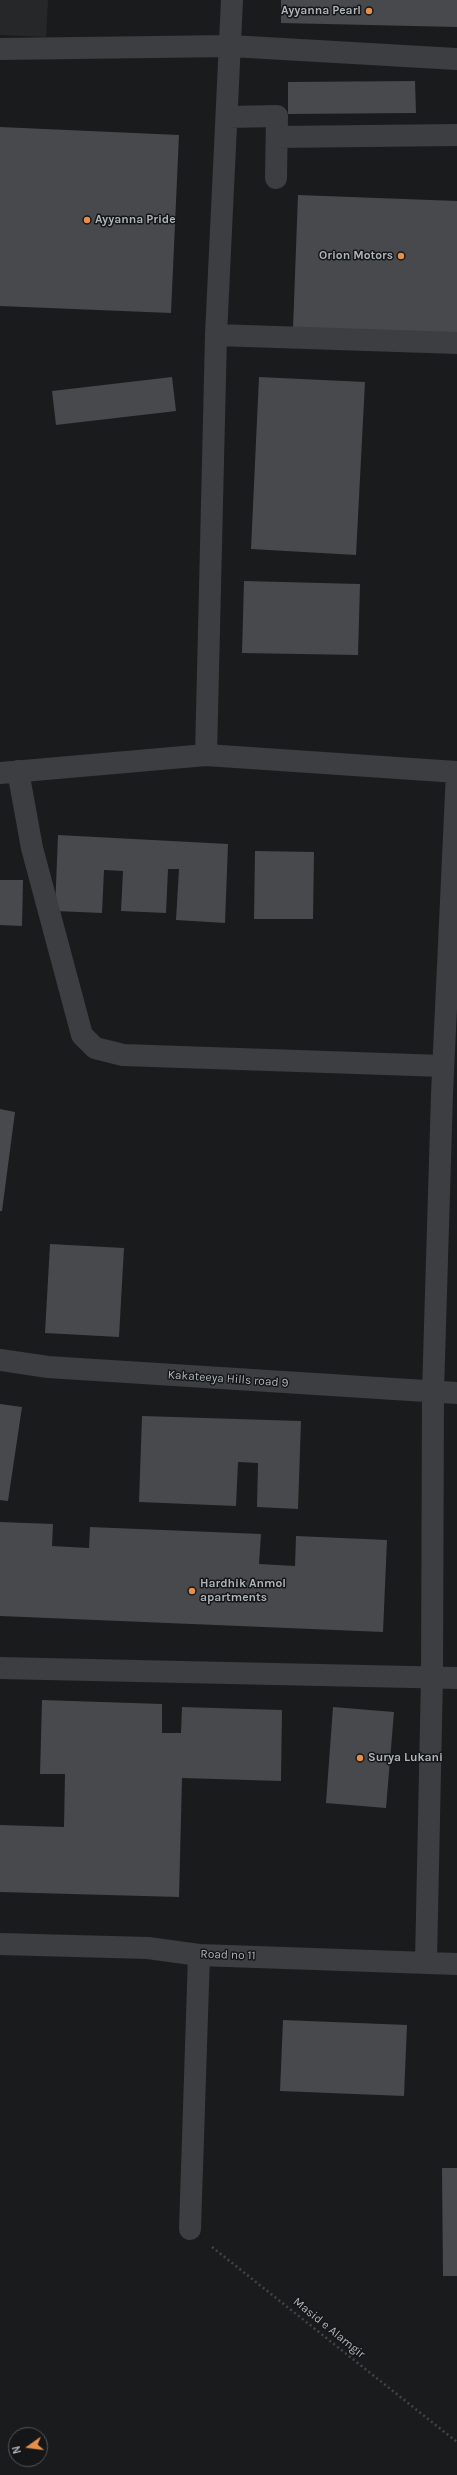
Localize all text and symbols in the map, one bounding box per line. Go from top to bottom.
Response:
place label: Ayyanna Pearl [281,4,361,18]
marker: Ayyanna Pearl [364,6,374,16]
place label: Ayyanna Pride [95,213,176,227]
marker: Ayyanna Pride [82,215,92,225]
place label: Orion Motors [319,249,393,263]
marker: Orion Motors [396,251,406,261]
street label: Kakateeya Hills road 9 [167,1368,289,1390]
place label: Hardhik Anmol apartments [200,1577,286,1605]
marker: Hardhik Anmol apartments [187,1586,197,1596]
place label: Surya Lukani [368,1751,443,1765]
marker: Surya Lukani [355,1753,365,1763]
street label: Road no 11 [200,1947,256,1963]
street label: Masid e Alamgir [290,2295,368,2361]
north arrow [8,2427,48,2467]
text: N [10,2444,24,2455]

